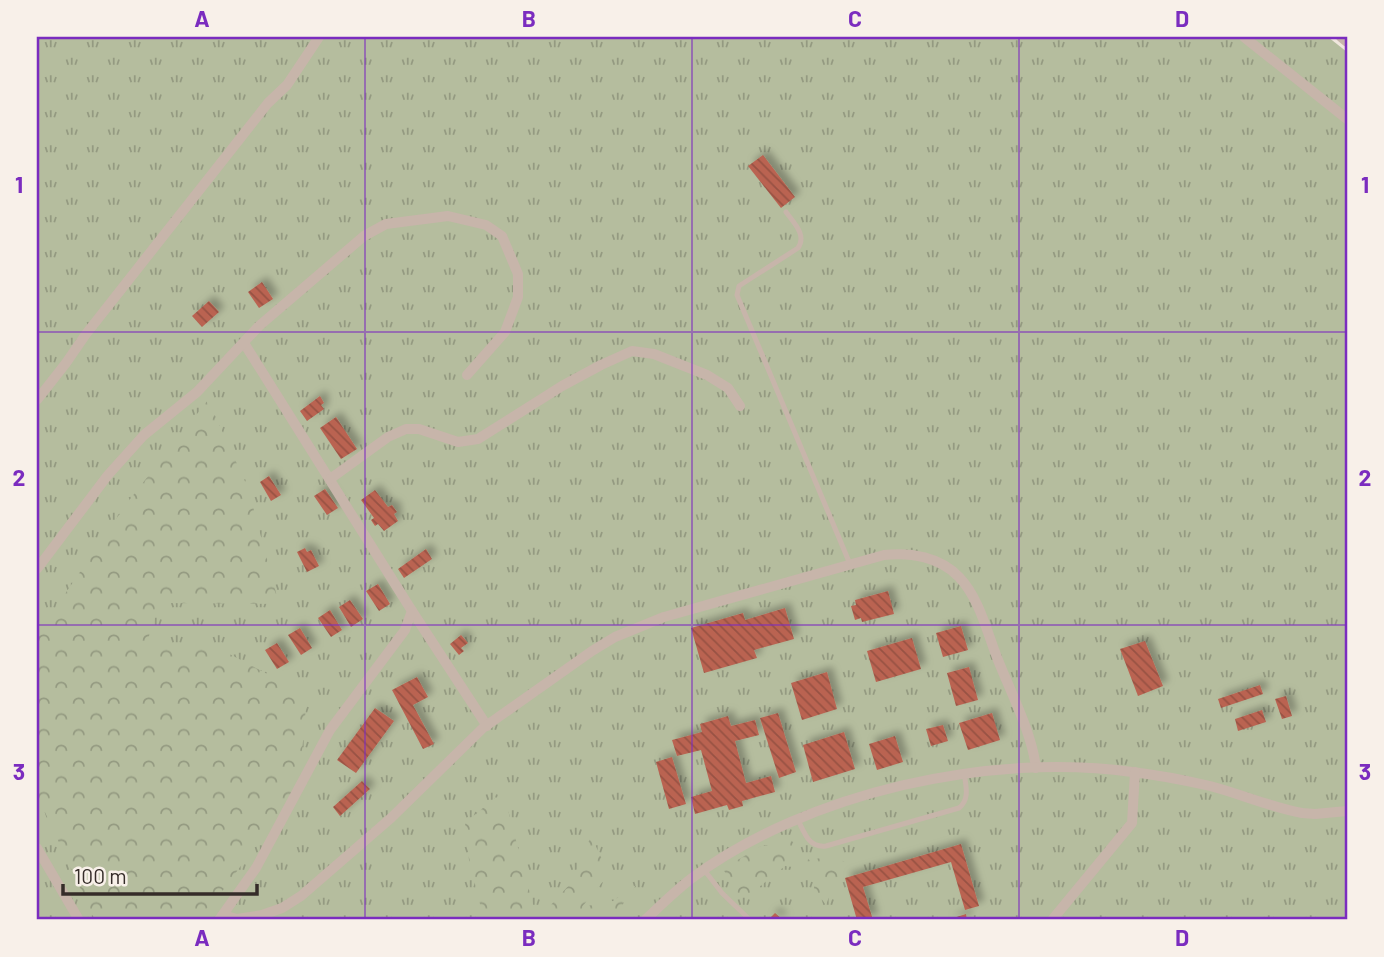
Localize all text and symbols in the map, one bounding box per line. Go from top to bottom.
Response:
text: A [194,4,210,32]
text: B [522,4,536,32]
text: C [848,4,862,32]
text: D [1175,4,1189,32]
text: 1 [15,170,23,198]
text: 1 [1361,170,1369,198]
text: 2 [13,463,25,491]
text: 2 [1359,463,1371,491]
text: 3 [13,757,25,785]
text: 3 [1359,757,1371,785]
scale bar [63,852,257,896]
text: 100 m [74,863,127,888]
text: A [194,923,210,951]
text: B [522,923,536,951]
text: C [848,923,862,951]
text: D [1175,923,1189,951]

